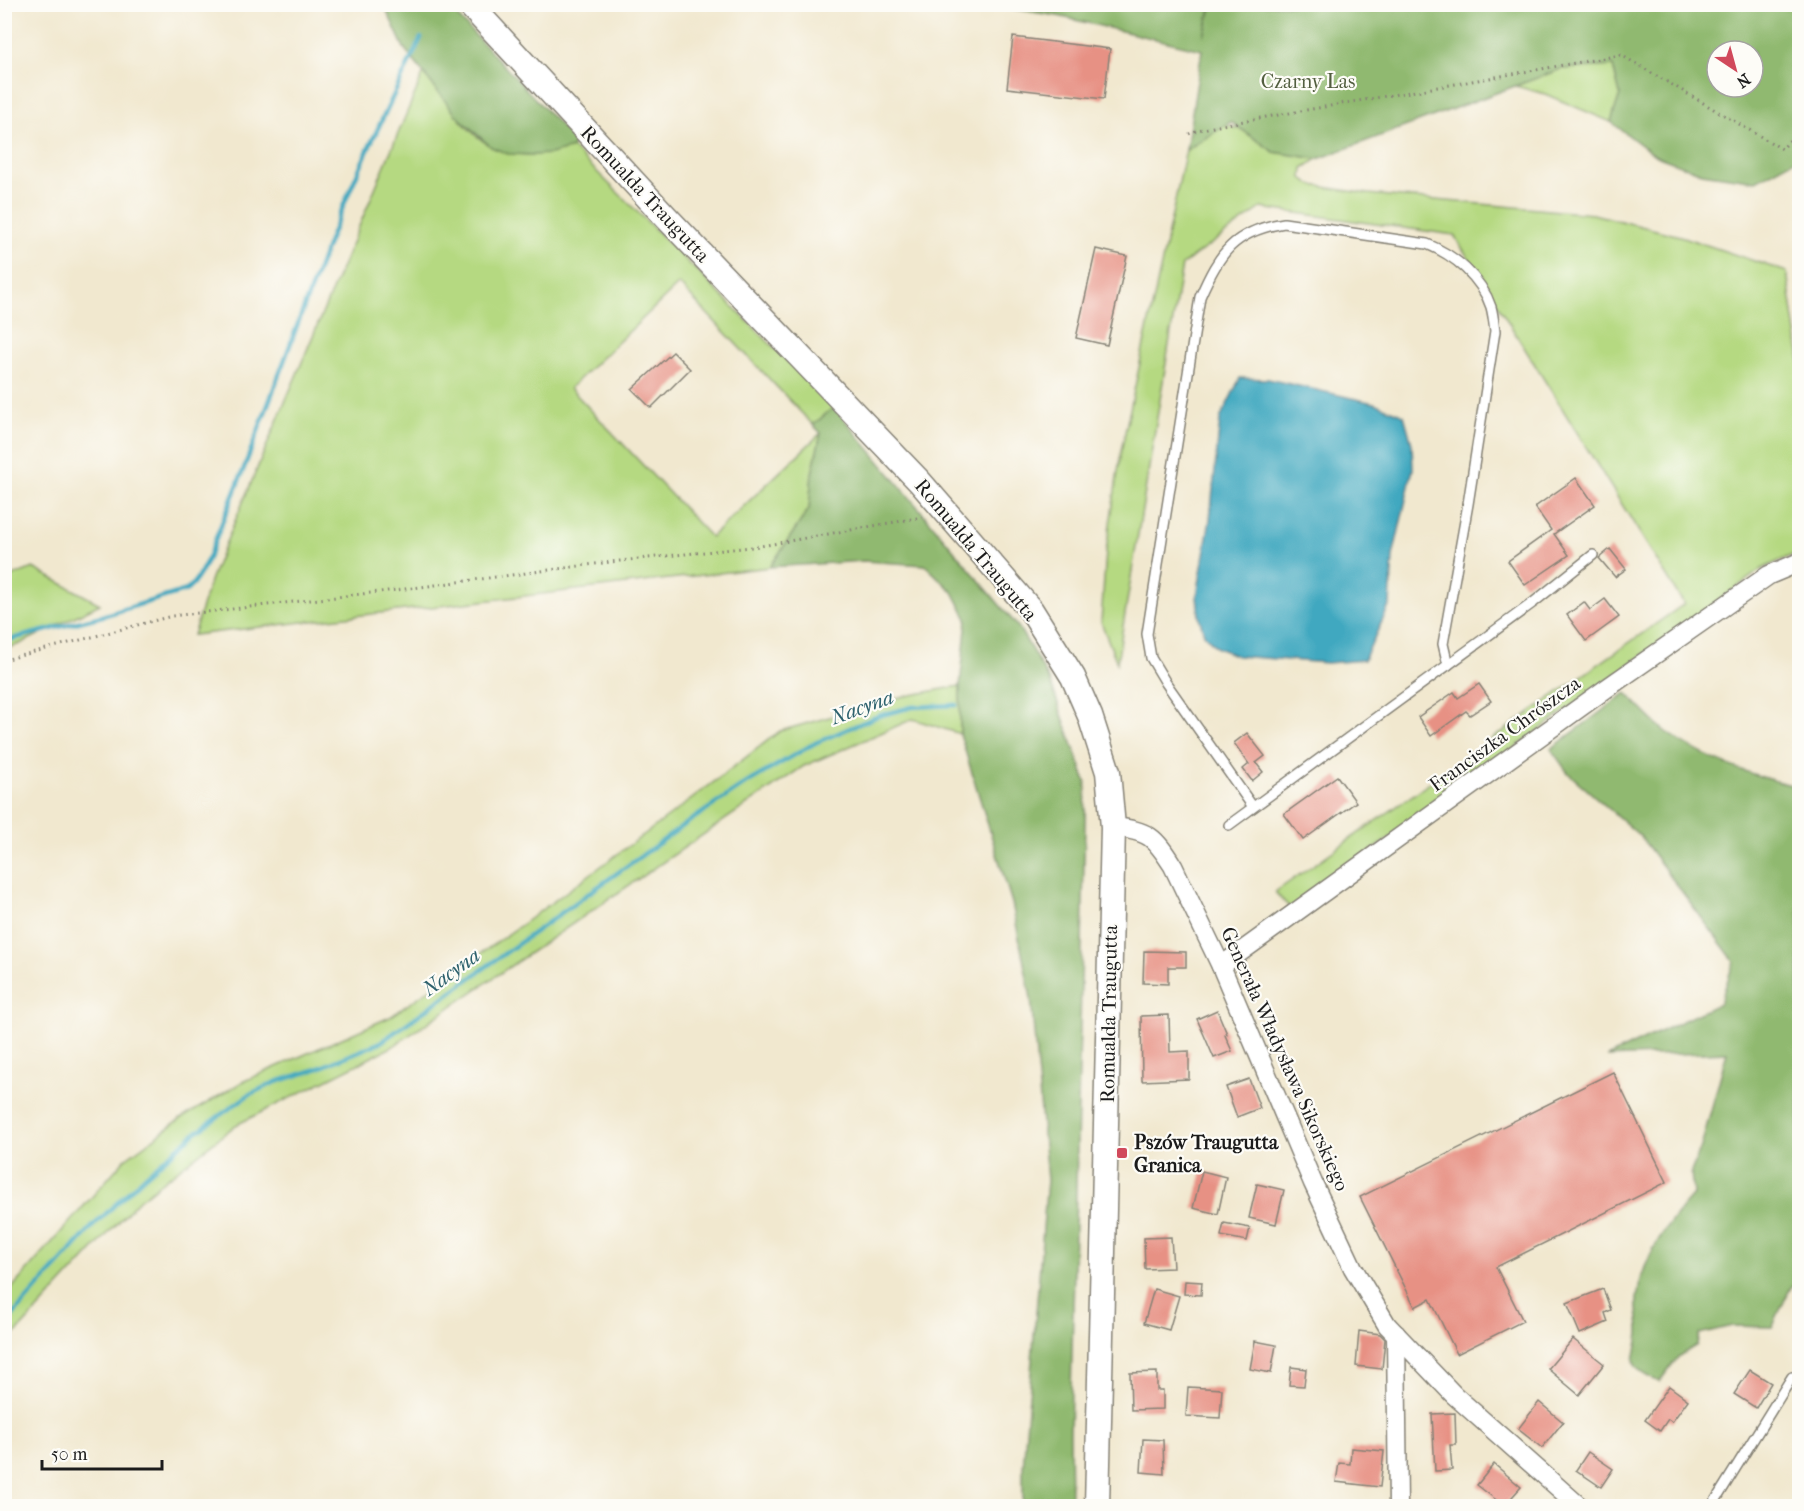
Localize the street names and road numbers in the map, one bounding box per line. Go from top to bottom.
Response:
street label: Romualda Traugutta [576,121,715,267]
street label: Romualda Traugutta [910,474,1043,626]
street label: Franciszka Chrószcza [1425,671,1586,797]
street label: Generała Władysława Sikorskiego [1216,923,1354,1195]
street label: Romualda Traugutta [1096,924,1122,1103]

